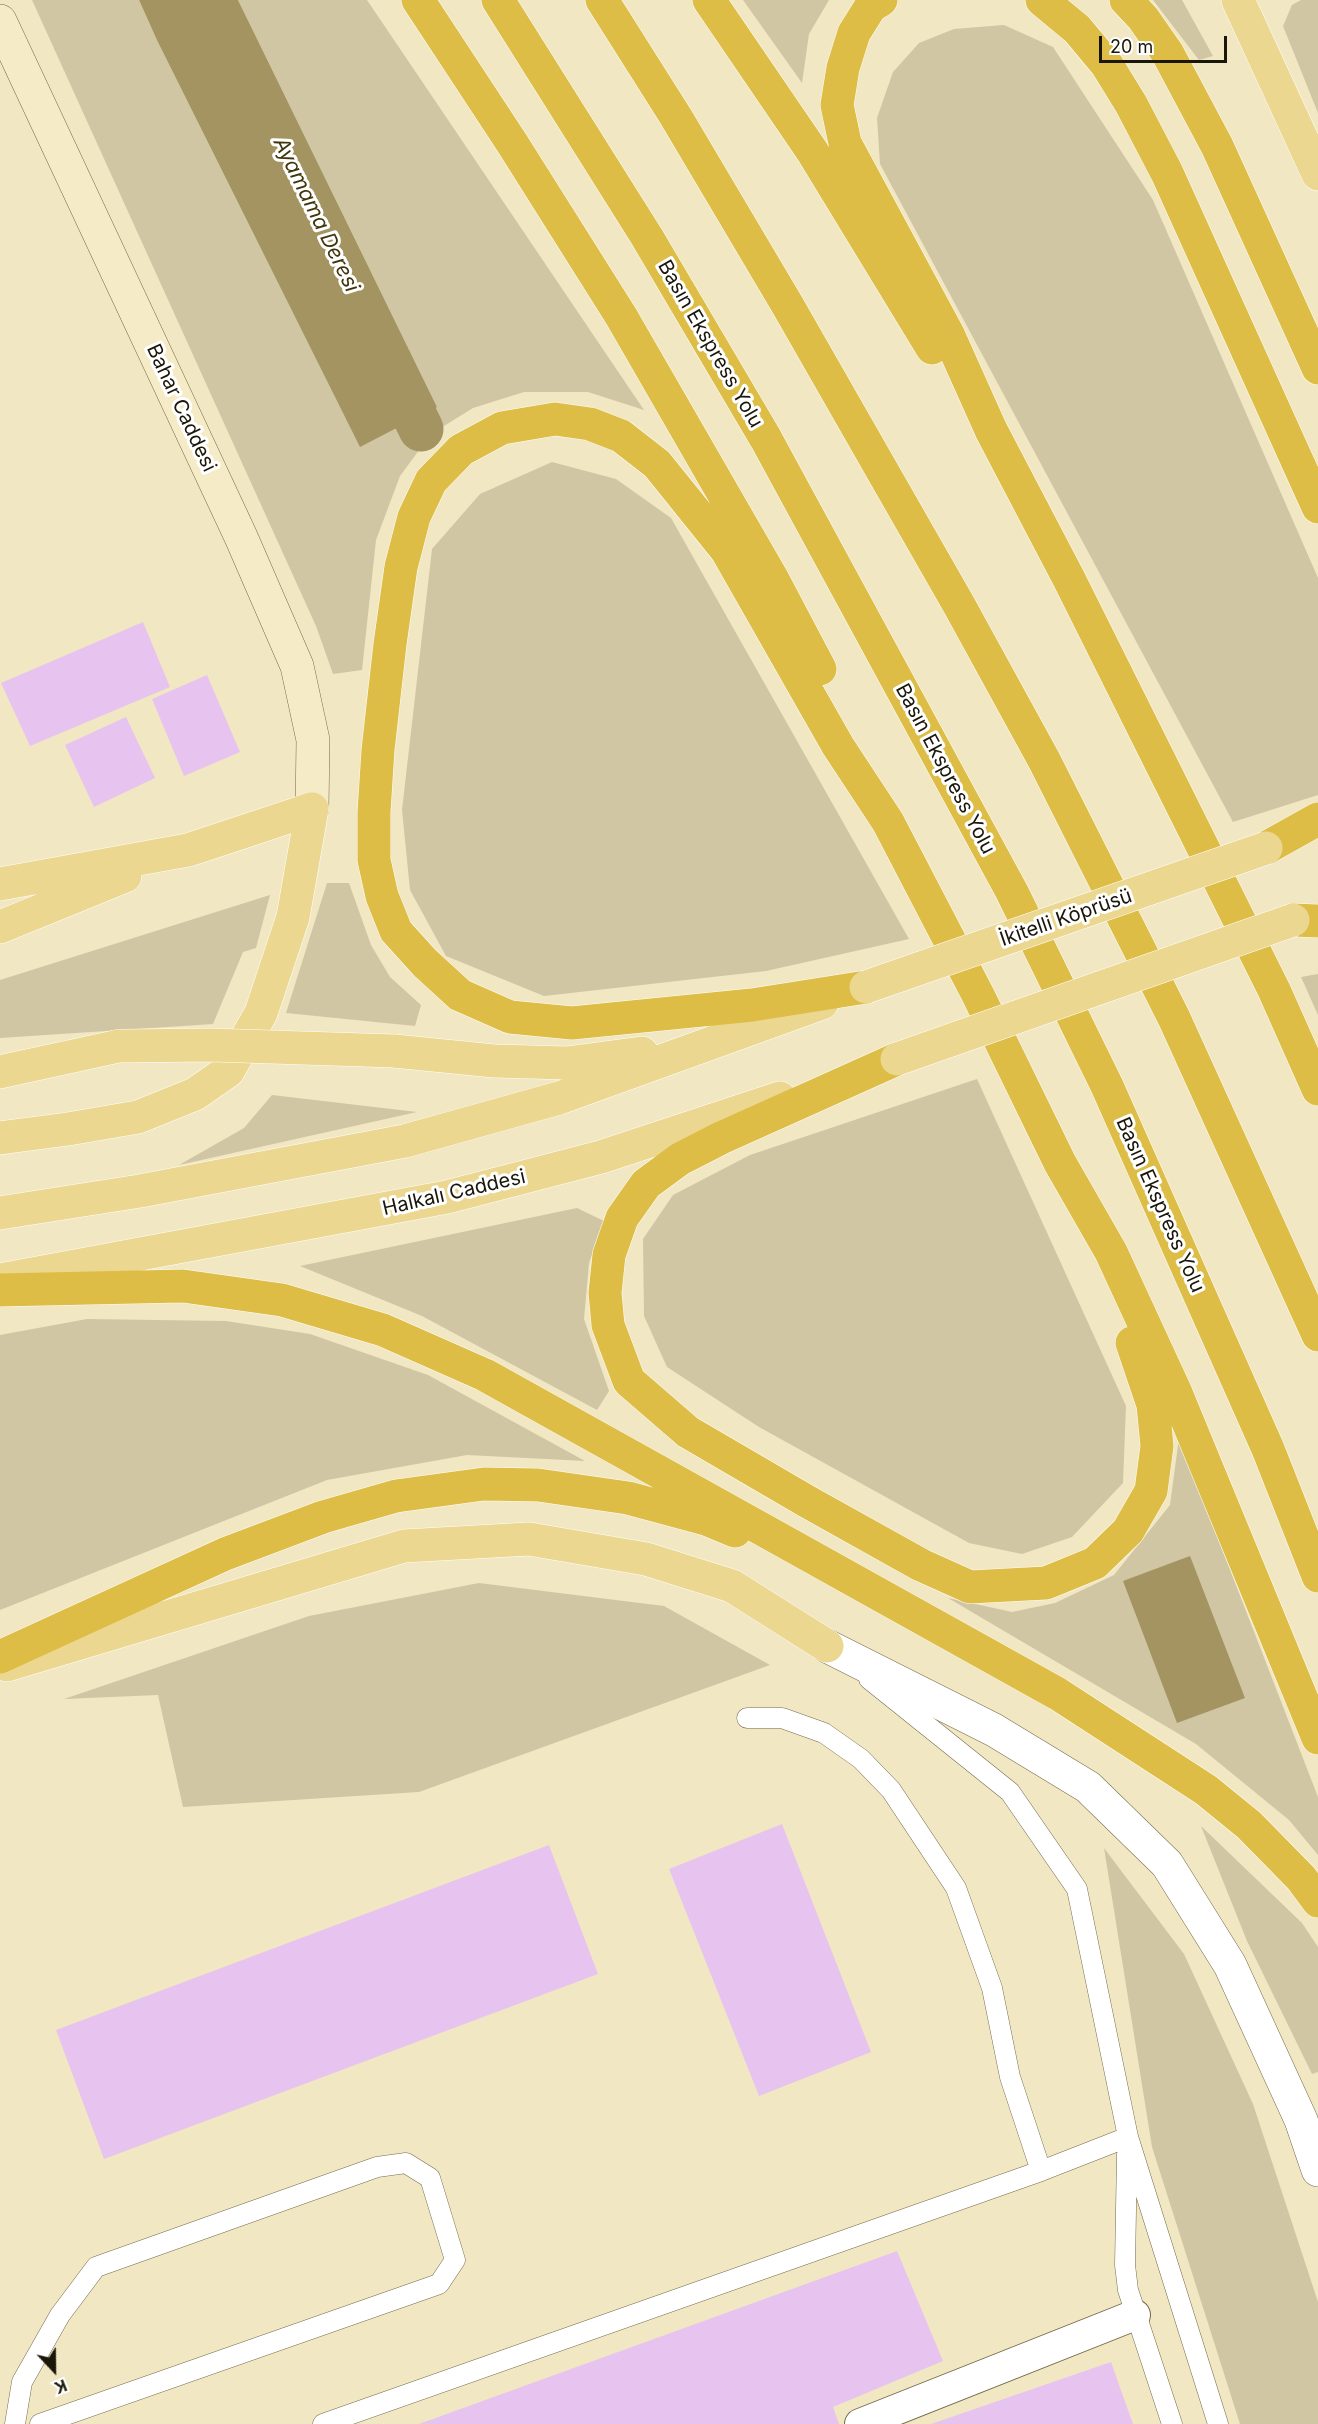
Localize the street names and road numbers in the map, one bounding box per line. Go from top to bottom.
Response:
street label: Basın Ekspress Yolu [652,256,768,432]
street label: Bahar Caddesi [141,340,221,476]
street label: Basın Ekspress Yolu [890,680,1000,858]
street label: İkitelli Köprüsü [997,884,1135,952]
street label: Basın Ekspress Yolu [1111,1114,1209,1296]
street label: Halkalı Caddesi [380,1165,528,1221]

